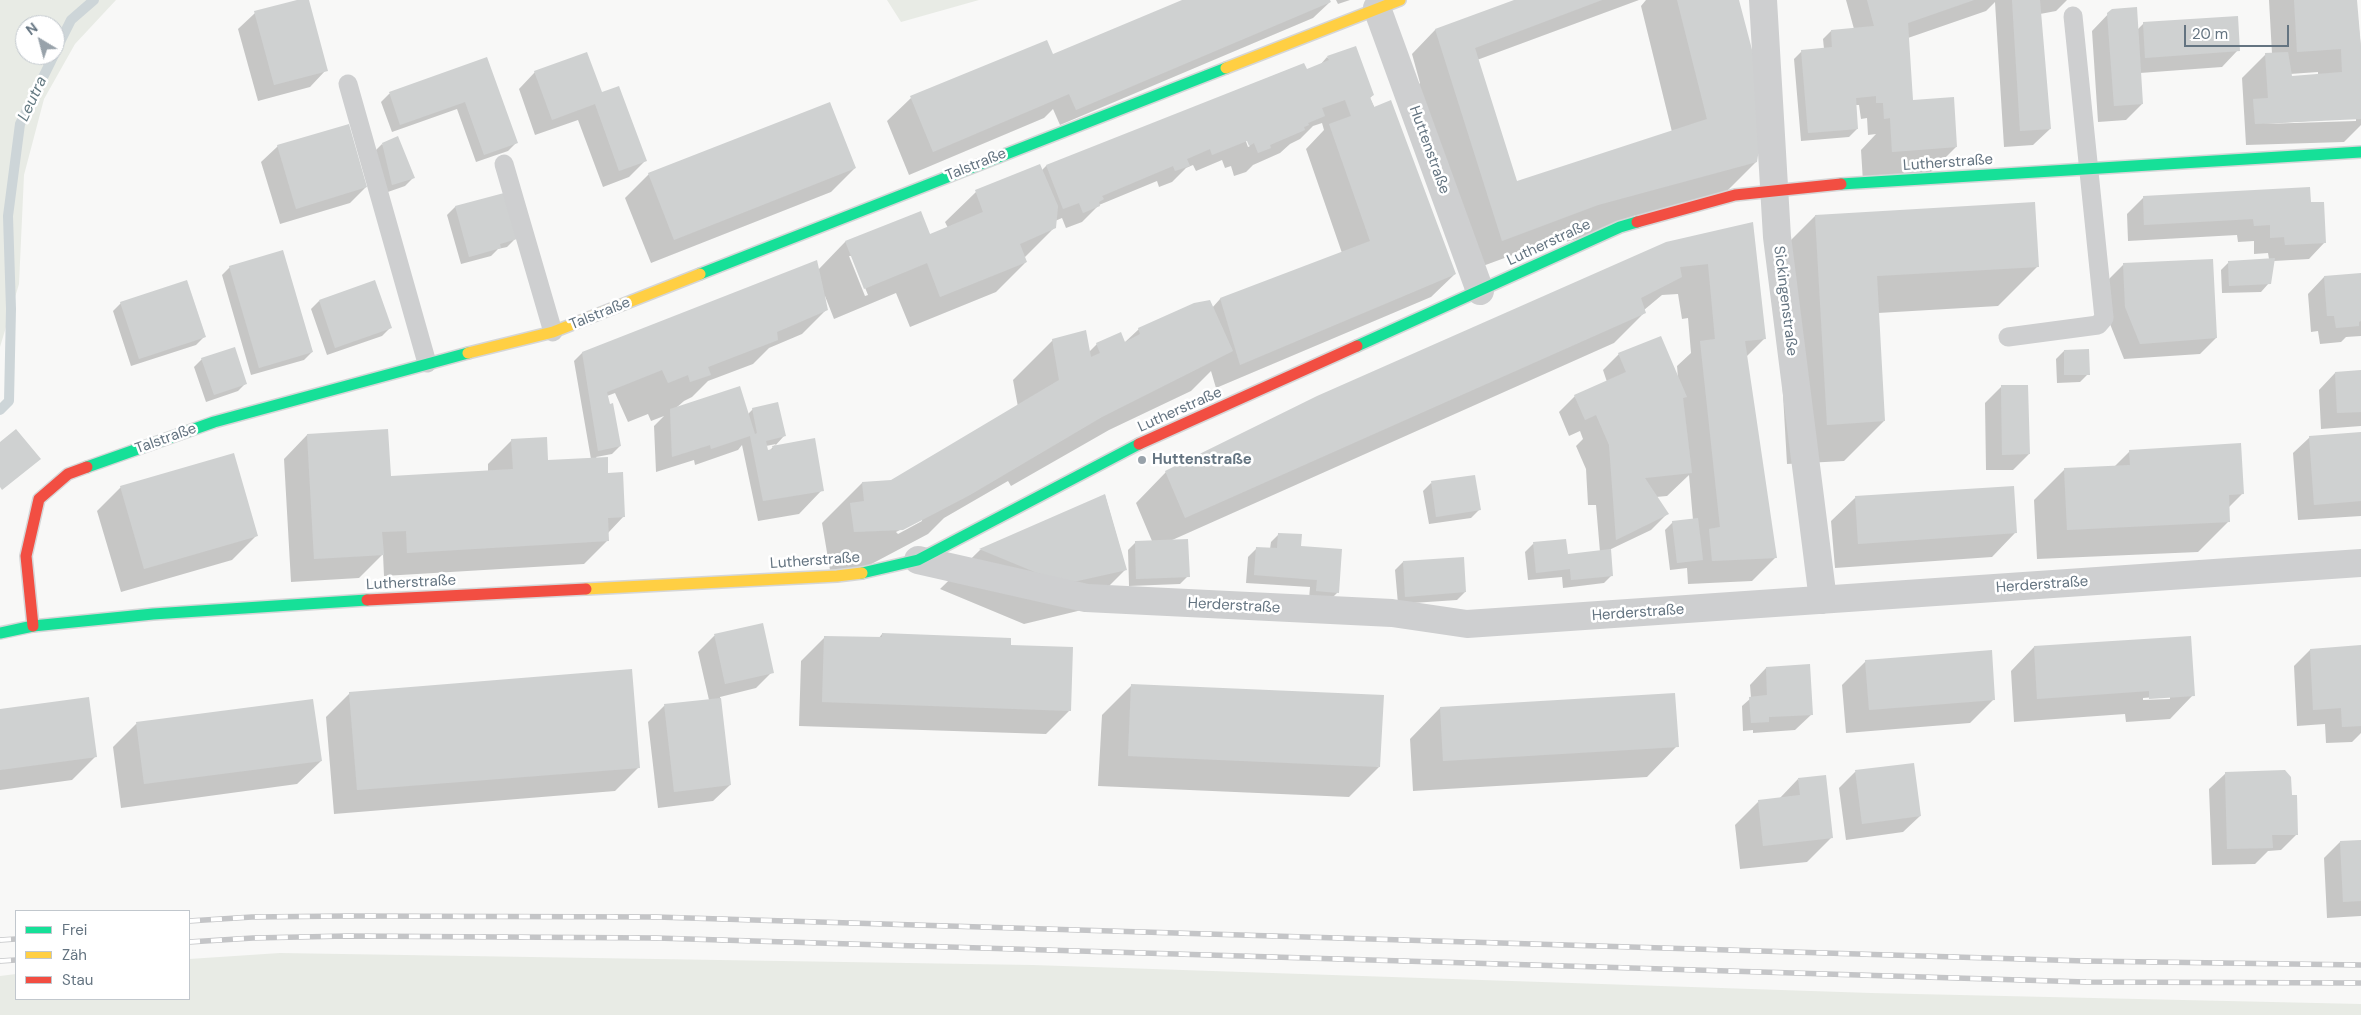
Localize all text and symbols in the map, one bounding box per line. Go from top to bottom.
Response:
north arrow [15,15,65,65]
scale bar [2186,15,2291,47]
text: N [22,19,41,39]
text: 20 m [2192,24,2228,44]
water label: Leutra [14,73,52,125]
street label: Huttenstraße [1405,103,1453,197]
street label: Talstraße [943,145,1009,185]
street label: Lutherstraße [1902,151,1994,175]
street label: Lutherstraße [1504,216,1594,270]
street label: Sickingenstraße [1769,245,1801,357]
street label: Talstraße [567,294,633,334]
street label: Lutherstraße [1135,383,1225,437]
street label: Talstraße [133,420,199,458]
place label: Huttenstraße [1152,451,1252,469]
marker: Huttenstraße [1136,454,1148,466]
street label: Lutherstraße [769,549,861,573]
street label: Lutherstraße [366,572,456,594]
street label: Herderstraße [1995,573,2089,597]
street label: Herderstraße [1187,595,1281,617]
street label: Herderstraße [1591,601,1685,625]
legend [15,910,190,1000]
text: Frei [62,920,87,940]
text: Zäh [62,945,87,965]
text: Stau [62,970,93,990]

